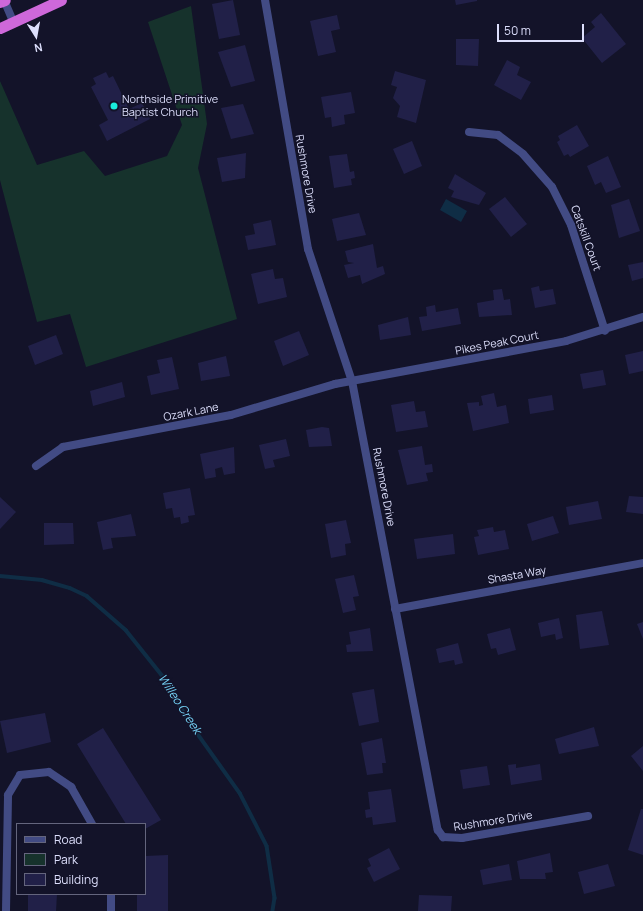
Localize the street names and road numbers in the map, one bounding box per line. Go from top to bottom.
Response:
street label: Rushmore Drive [293,134,319,214]
street label: Catskill Court [568,203,604,273]
street label: Pikes Peak Court [454,328,540,358]
street label: Ozark Lane [162,400,220,424]
street label: Rushmore Drive [370,447,398,527]
street label: Shasta Way [487,563,547,587]
street label: Rushmore Drive [453,808,533,834]

